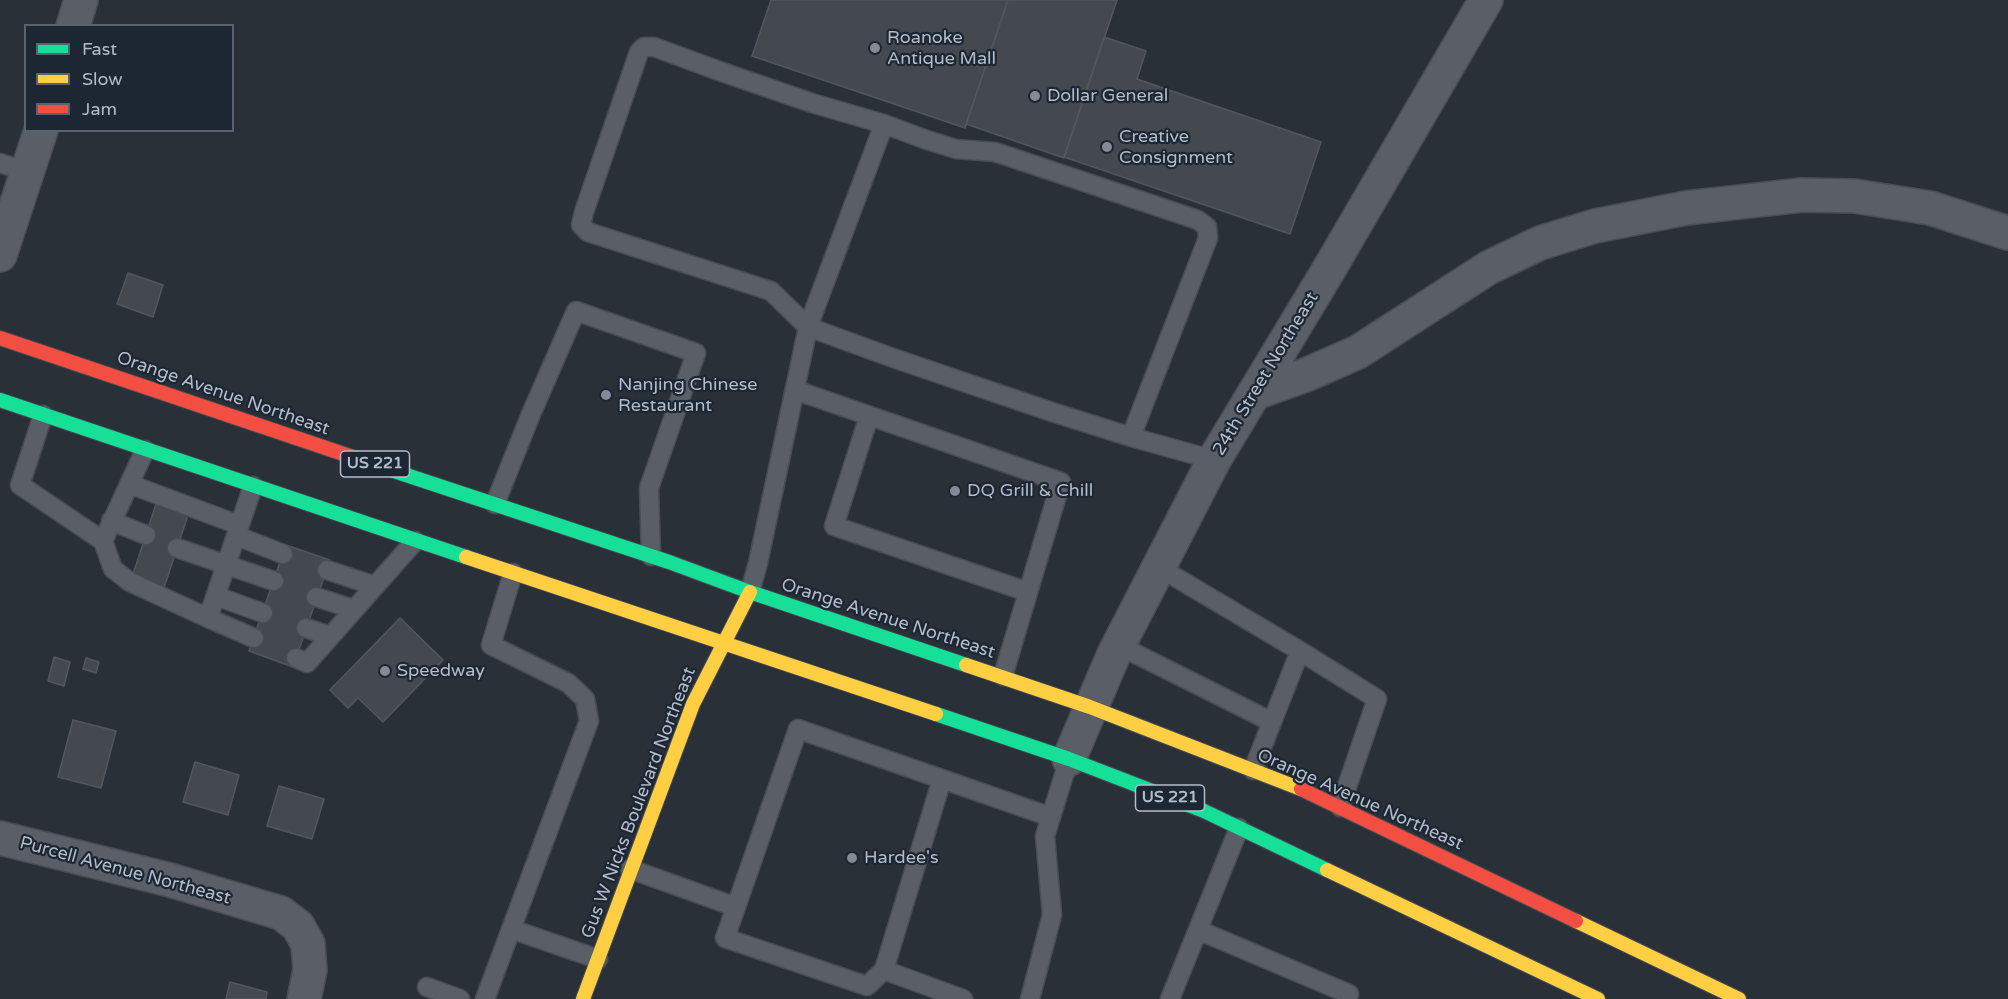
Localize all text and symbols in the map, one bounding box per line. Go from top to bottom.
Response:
legend [24,24,234,132]
place label: Roanoke Antique Mall [887,27,996,70]
text: Fast [82,38,117,60]
marker: Roanoke Antique Mall [868,41,882,55]
text: Slow [82,68,123,90]
place label: Dollar General [1047,85,1168,107]
marker: Dollar General [1028,89,1042,103]
text: Jam [82,98,117,120]
place label: Creative Consignment [1119,126,1233,168]
marker: Creative Consignment [1100,140,1114,154]
street label: 24th Street Northeast [1209,288,1323,460]
street label: Orange Avenue Northeast [114,347,332,441]
place label: Nanjing Chinese Restaurant [618,374,758,416]
marker: Nanjing Chinese Restaurant [599,388,613,402]
road number: US 221 [340,451,410,477]
place label: DQ Grill & Chill [967,480,1093,502]
marker: DQ Grill & Chill [948,484,962,498]
street label: Orange Avenue Northeast [778,574,998,664]
place label: Speedway [397,660,485,682]
marker: Speedway [378,664,392,678]
street label: Gus W Nicks Boulevard Northeast [577,664,701,942]
street label: Orange Avenue Northeast [1254,745,1466,855]
road number: US 221 [1136,785,1204,811]
street label: Purcell Avenue Northeast [17,832,233,910]
place label: Hardee's [864,847,939,869]
marker: Hardee's [845,851,859,865]

